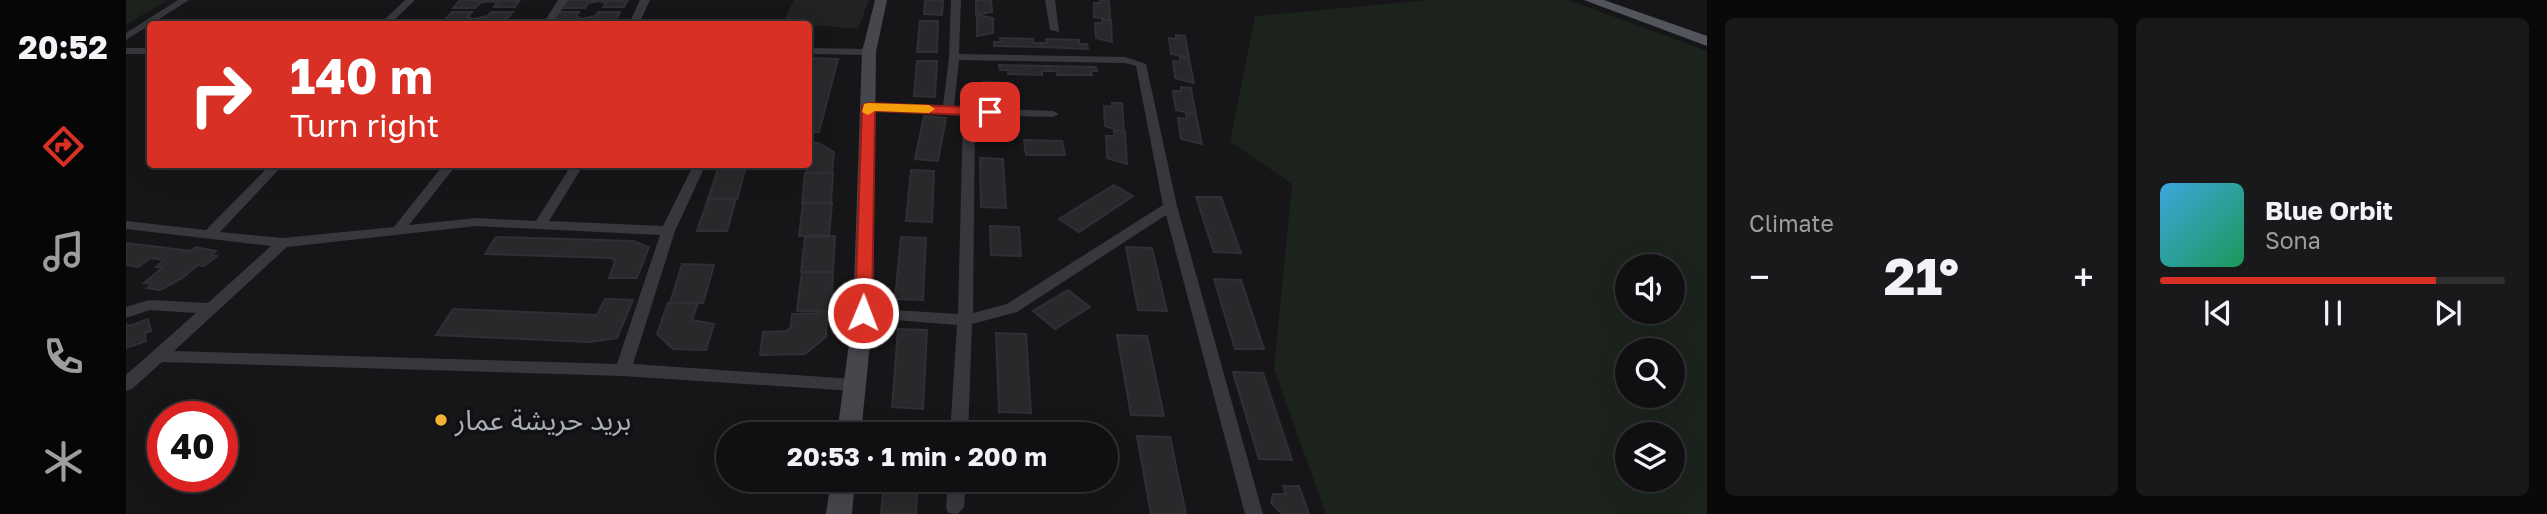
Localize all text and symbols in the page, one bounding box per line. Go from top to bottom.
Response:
text: 20:52 [18,28,108,66]
text: 140 m [290,46,433,105]
icon: right [175,49,266,140]
pin [960,82,1020,142]
icon: arrive [971,93,1009,131]
text: Turn right [290,106,439,144]
icon: directions [39,122,88,171]
text: Blue Orbit [2265,195,2393,226]
text: Climate [1749,209,1834,237]
text: Sona [2265,226,2321,254]
icon: music [39,227,88,276]
text: 21° [1884,244,1959,306]
map controls [1615,254,1685,492]
button: sound [1615,254,1685,324]
text: − [1749,254,1770,299]
text: + [2073,254,2094,299]
position arrow [826,276,900,350]
icon: previous [2199,294,2237,332]
icon: pause [2314,294,2352,332]
icon: next [2429,294,2467,332]
icon: phone [39,332,88,381]
button: search [1615,338,1685,408]
speed limit sign: 40 [147,401,238,492]
place label: بريد حريشة عمار [454,403,631,437]
marker: بريد حريشة عمار [433,412,449,428]
button: layers [1615,422,1685,492]
icon: climate [39,437,88,486]
text: 20:53 · 1 min · 200 m [787,441,1047,472]

